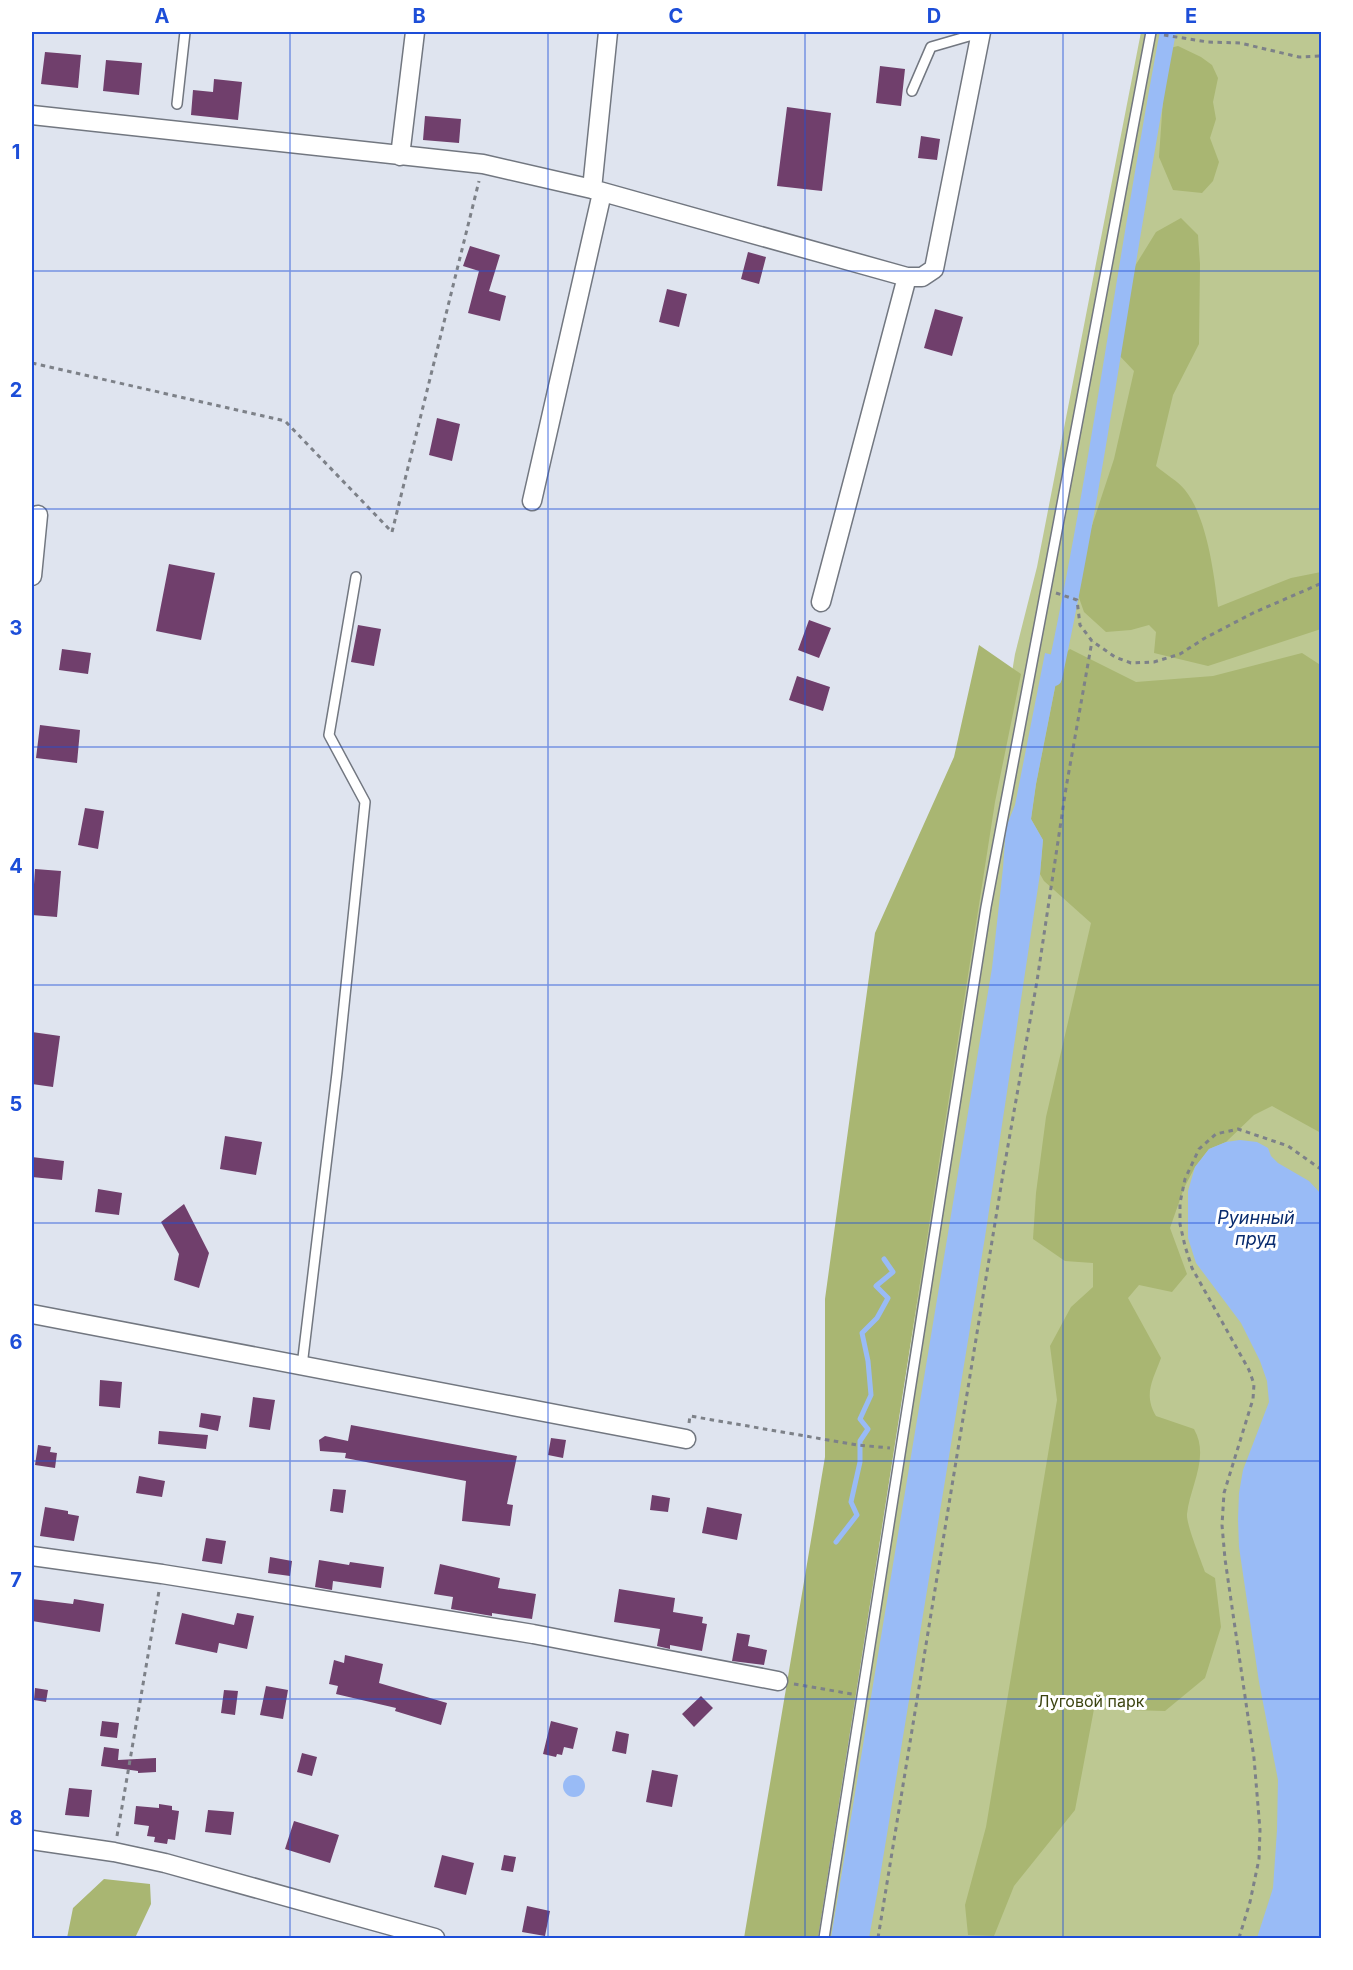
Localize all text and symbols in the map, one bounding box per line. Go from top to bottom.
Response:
text: A [155,4,170,28]
text: B [412,4,426,28]
text: C [669,4,683,28]
text: D [927,4,941,28]
text: E [1185,4,1197,28]
text: 1 [12,140,20,164]
text: 2 [10,378,22,402]
text: 3 [10,616,22,640]
text: 4 [9,854,23,878]
text: 5 [10,1092,22,1116]
water label: Руинный пруд [1217,1207,1295,1249]
text: 6 [10,1330,23,1354]
text: 7 [10,1568,22,1592]
park label: Луговой парк [1038,1691,1145,1711]
text: 8 [9,1806,23,1830]

